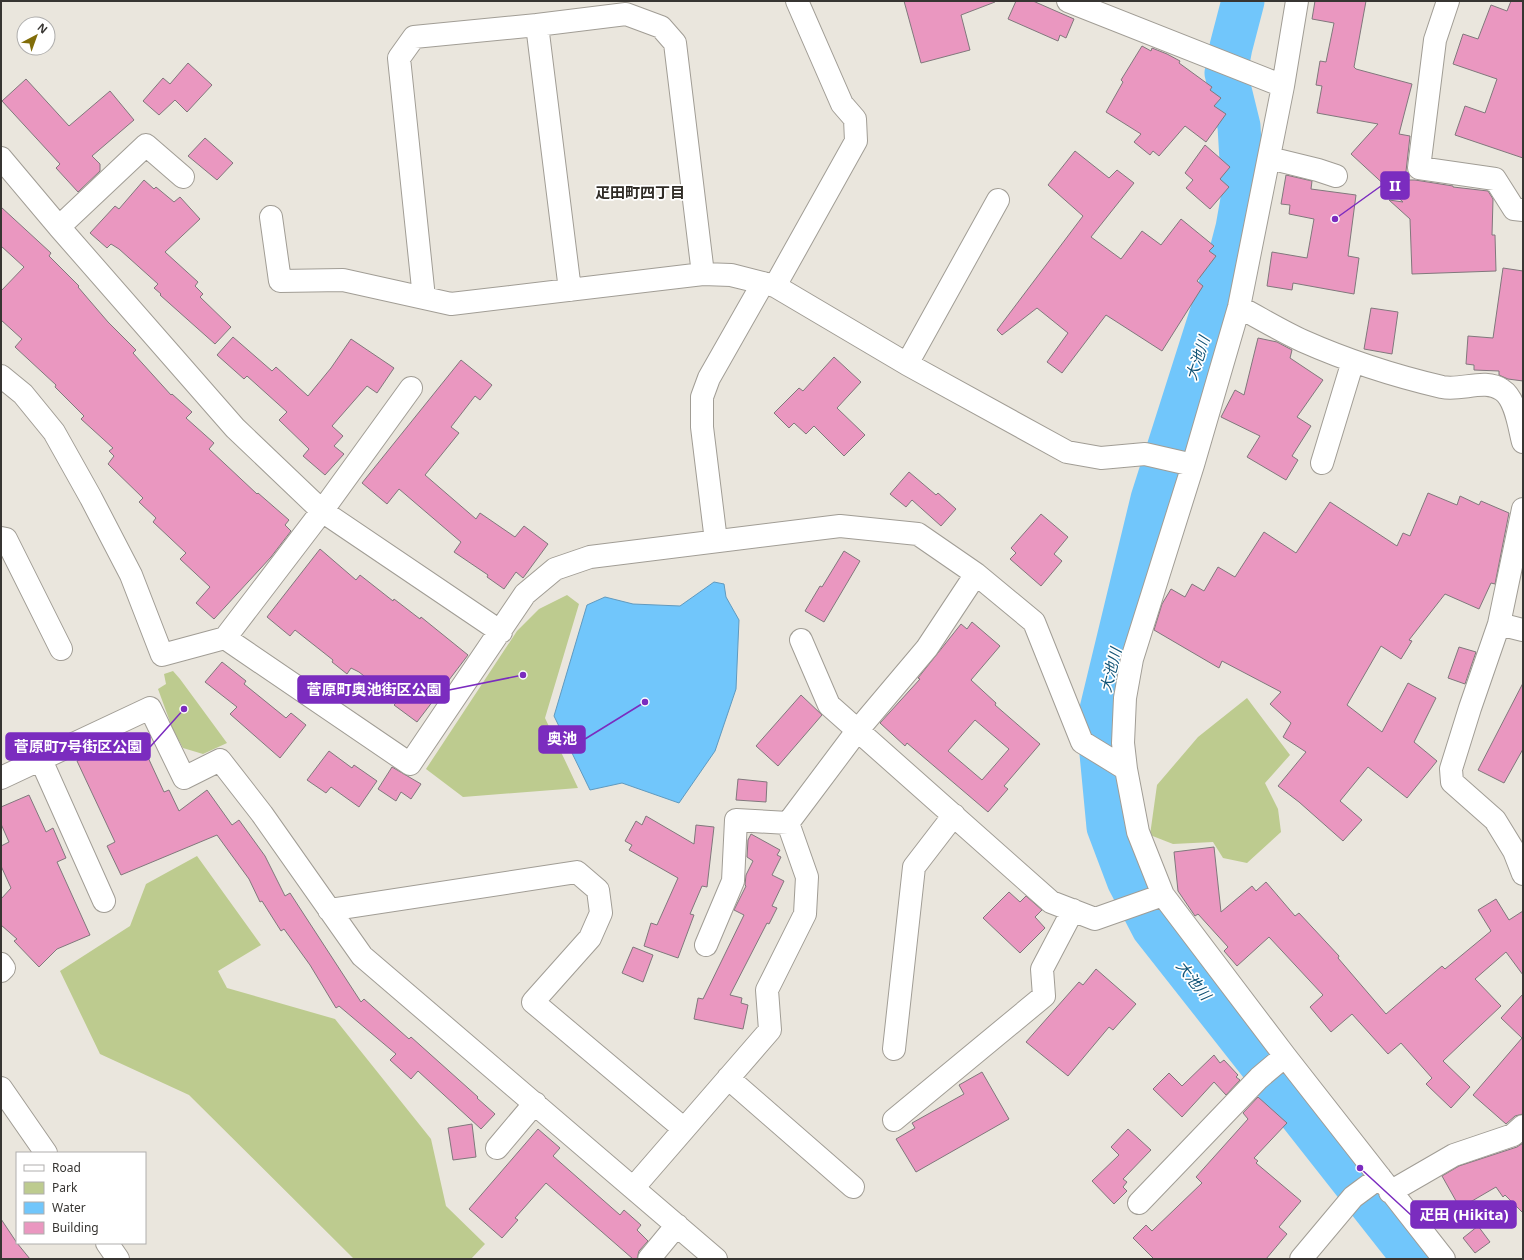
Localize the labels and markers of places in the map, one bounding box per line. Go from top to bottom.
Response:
callout: II [1381,172,1409,199]
callout: 菅原町奥池街区公園 [298,676,449,703]
callout: 奥池 [539,726,585,753]
callout: 菅原町7号街区公園 [6,733,150,760]
callout: 疋田 (Hikita) [1411,1201,1516,1228]

